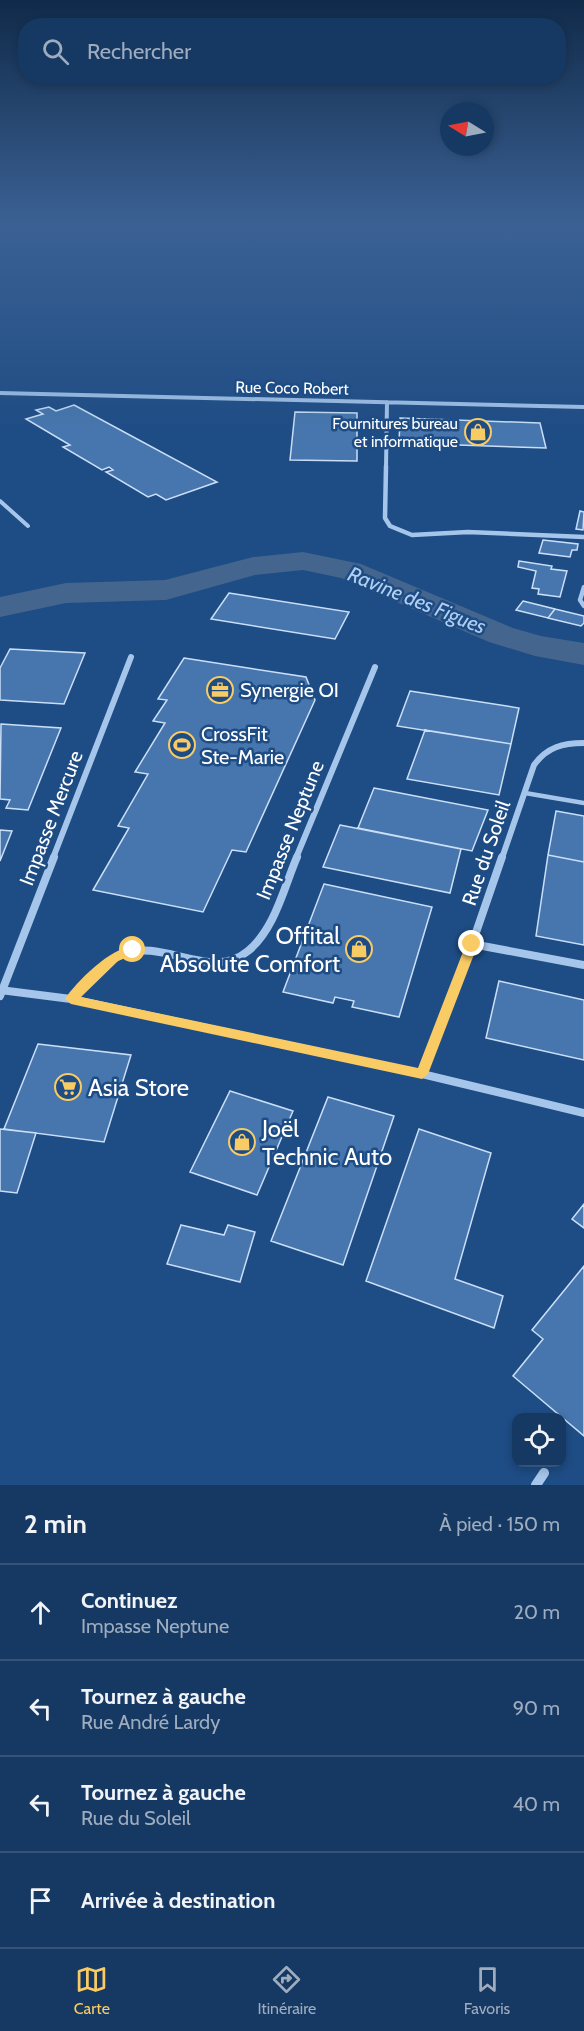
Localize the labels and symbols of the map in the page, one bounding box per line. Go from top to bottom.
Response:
north arrow [440,102,494,156]
street label: Rue Coco Robert [235,378,349,398]
place label: Fournitures bureau et informatique [332,414,458,451]
shop icon: Fournitures bureau et informatique [463,417,493,447]
water label: Ravine des Figues [344,561,490,639]
office icon: Synergie OI [205,675,235,705]
place label: Synergie OI [240,678,339,702]
place label: CrossFit Ste-Marie [201,722,284,769]
sports icon: CrossFit Ste-Marie [167,730,197,760]
street label: Impasse Mercure [14,747,88,889]
street label: Impasse Neptune [251,757,329,903]
street label: Rue du Soleil [457,797,515,909]
place label: Offital Absolute Comfort [160,921,340,978]
route end [458,930,484,956]
shop icon: Offital Absolute Comfort [344,934,374,964]
route start [119,936,145,962]
supermarket icon: Asia Store [53,1072,83,1102]
place label: Asia Store [88,1073,189,1102]
place label: Joël Technic Auto [261,1114,392,1171]
shop icon: Joël Technic Auto [227,1127,257,1157]

